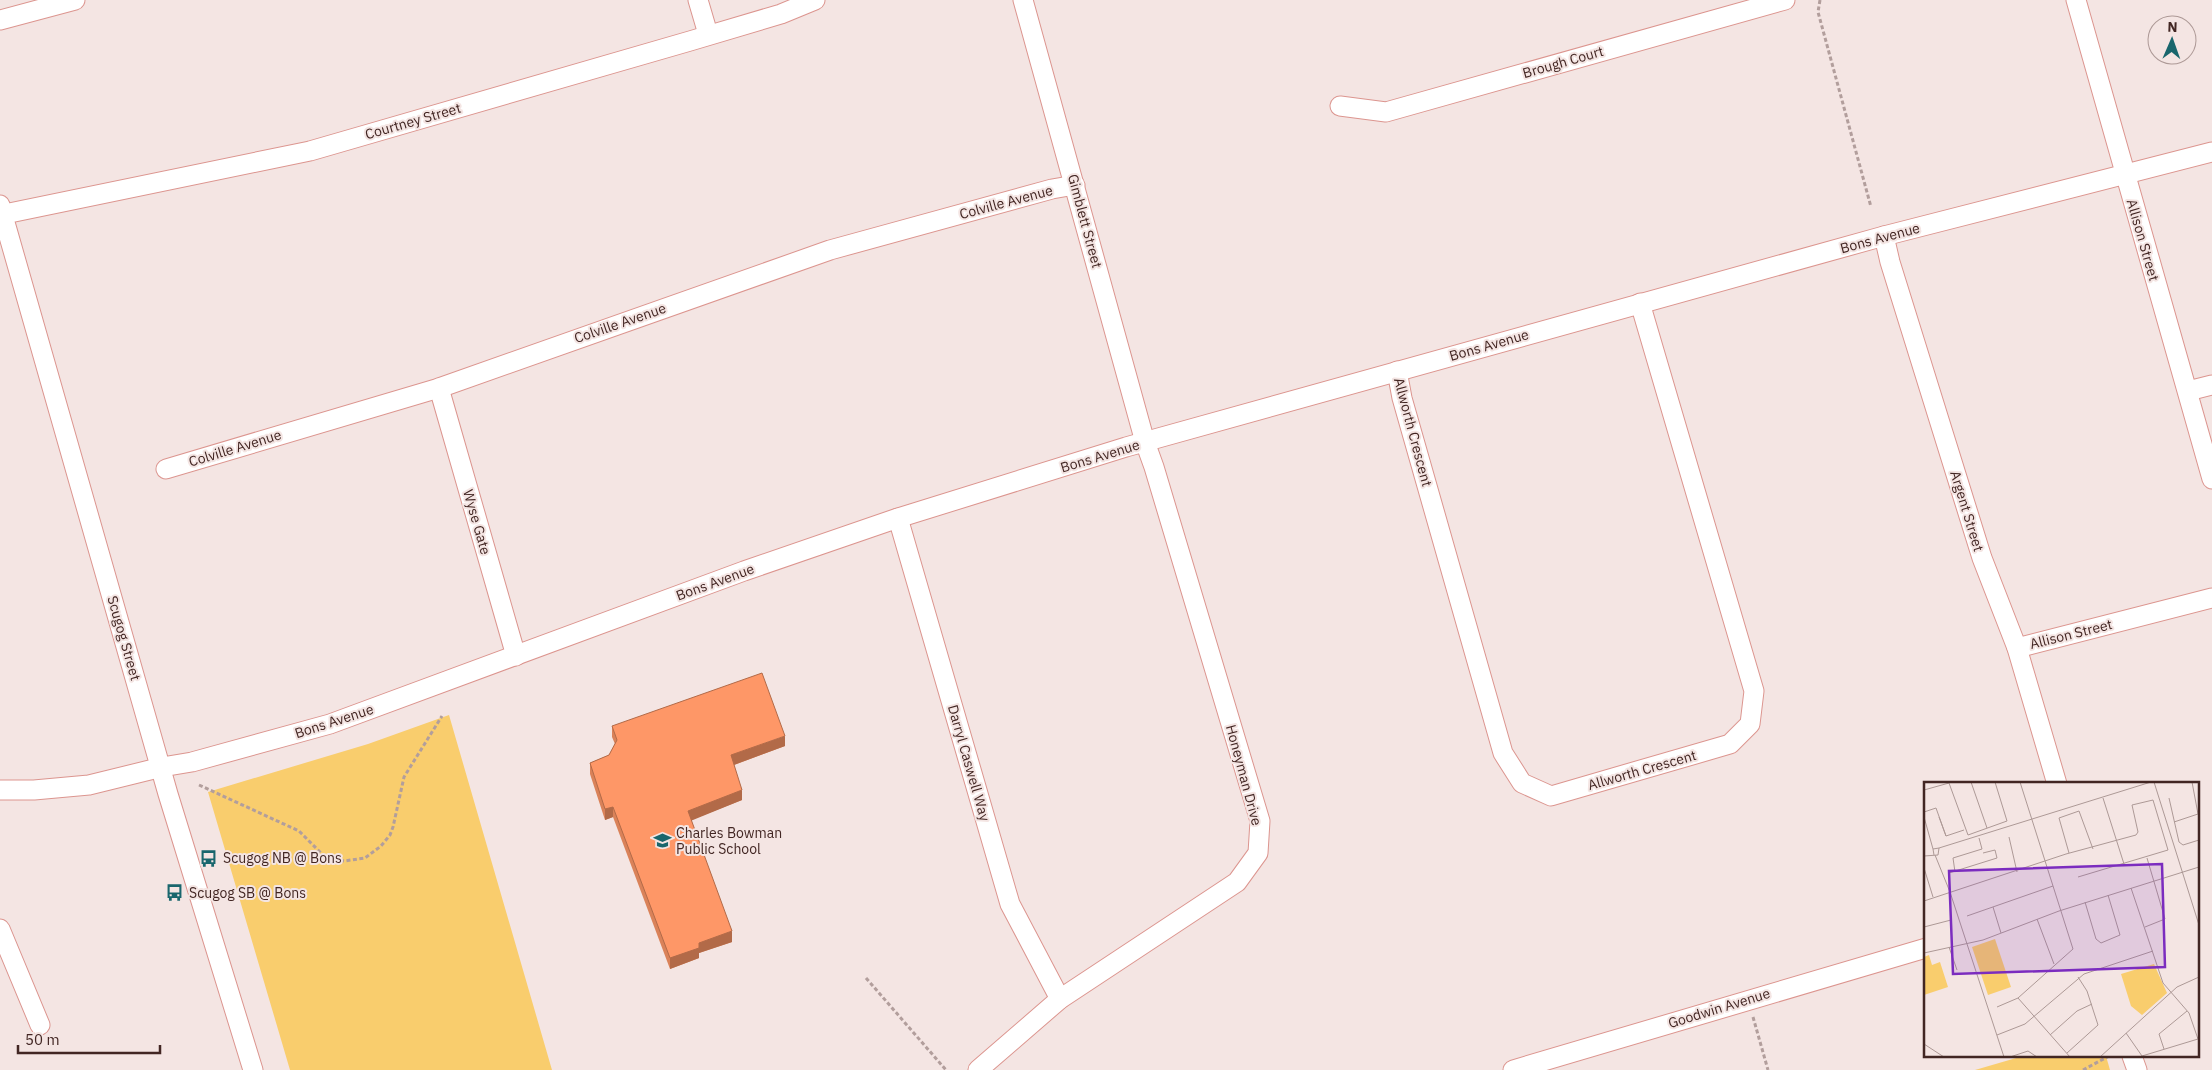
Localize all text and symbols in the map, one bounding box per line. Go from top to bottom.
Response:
north arrow [2147,15,2197,65]
text: N [2167,18,2178,36]
street label: Brough Court [1521,42,1606,82]
street label: Courtney Street [363,99,463,143]
street label: Gimblett Street [1064,172,1106,270]
street label: Colville Avenue [957,181,1055,223]
street label: Allison Street [2123,197,2163,283]
street label: Bons Avenue [1838,219,1922,257]
street label: Colville Avenue [572,299,669,347]
street label: Bons Avenue [1447,325,1531,365]
street label: Allworth Crescent [1390,376,1436,489]
street label: Colville Avenue [187,425,284,471]
street label: Bons Avenue [1058,435,1142,477]
street label: Argent Street [1946,469,1988,554]
street label: Wyse Gate [459,487,495,557]
street label: Bons Avenue [673,559,757,604]
street label: Scugog Street [103,594,145,683]
street label: Allison Street [2028,615,2114,653]
street label: Bons Avenue [292,700,376,742]
street label: Darryl Caswell Way [944,703,994,823]
street label: Honeyman Drive [1222,723,1266,828]
street label: Allworth Crescent [1586,746,1698,794]
inset map [1924,782,2200,1058]
place label: Charles Bowman Public School [676,824,782,858]
school or university icon: Charles Bowman Public School [652,831,672,851]
bus stop icon: Scugog NB @ Bons [199,848,219,868]
place label: Scugog NB @ Bons [223,849,342,867]
bus stop icon: Scugog SB @ Bons [165,883,185,903]
place label: Scugog SB @ Bons [189,884,306,902]
street label: Goodwin Avenue [1666,984,1773,1032]
scale bar [18,1022,160,1054]
text: 50 m [25,1030,60,1049]

